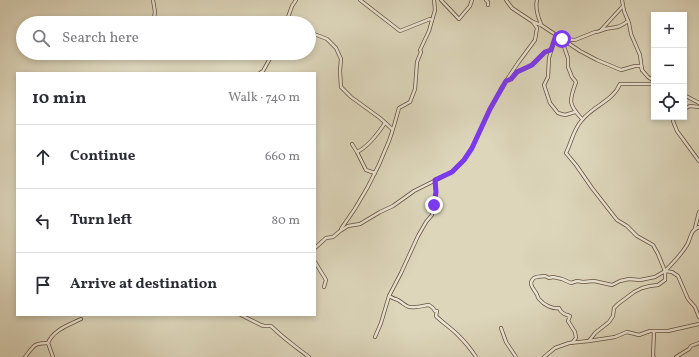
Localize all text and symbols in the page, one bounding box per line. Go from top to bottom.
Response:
map controls [651,12,687,120]
button: + [651,12,687,48]
search box [16,16,316,60]
icon: search [30,27,52,49]
text: Search here [62,28,139,49]
route start [553,30,571,48]
button: − [651,48,687,84]
button: locate [651,84,687,120]
text: 10 min [32,87,86,110]
text: Walk · 740 m [228,89,300,107]
icon: ahead [32,146,54,168]
text: Continue [70,146,135,167]
text: 660 m [265,148,300,166]
route end [425,196,443,214]
icon: left [32,210,54,232]
text: Turn left [70,210,132,231]
text: 80 m [271,212,300,230]
icon: arrive [32,274,54,296]
text: Arrive at destination [70,274,217,295]

